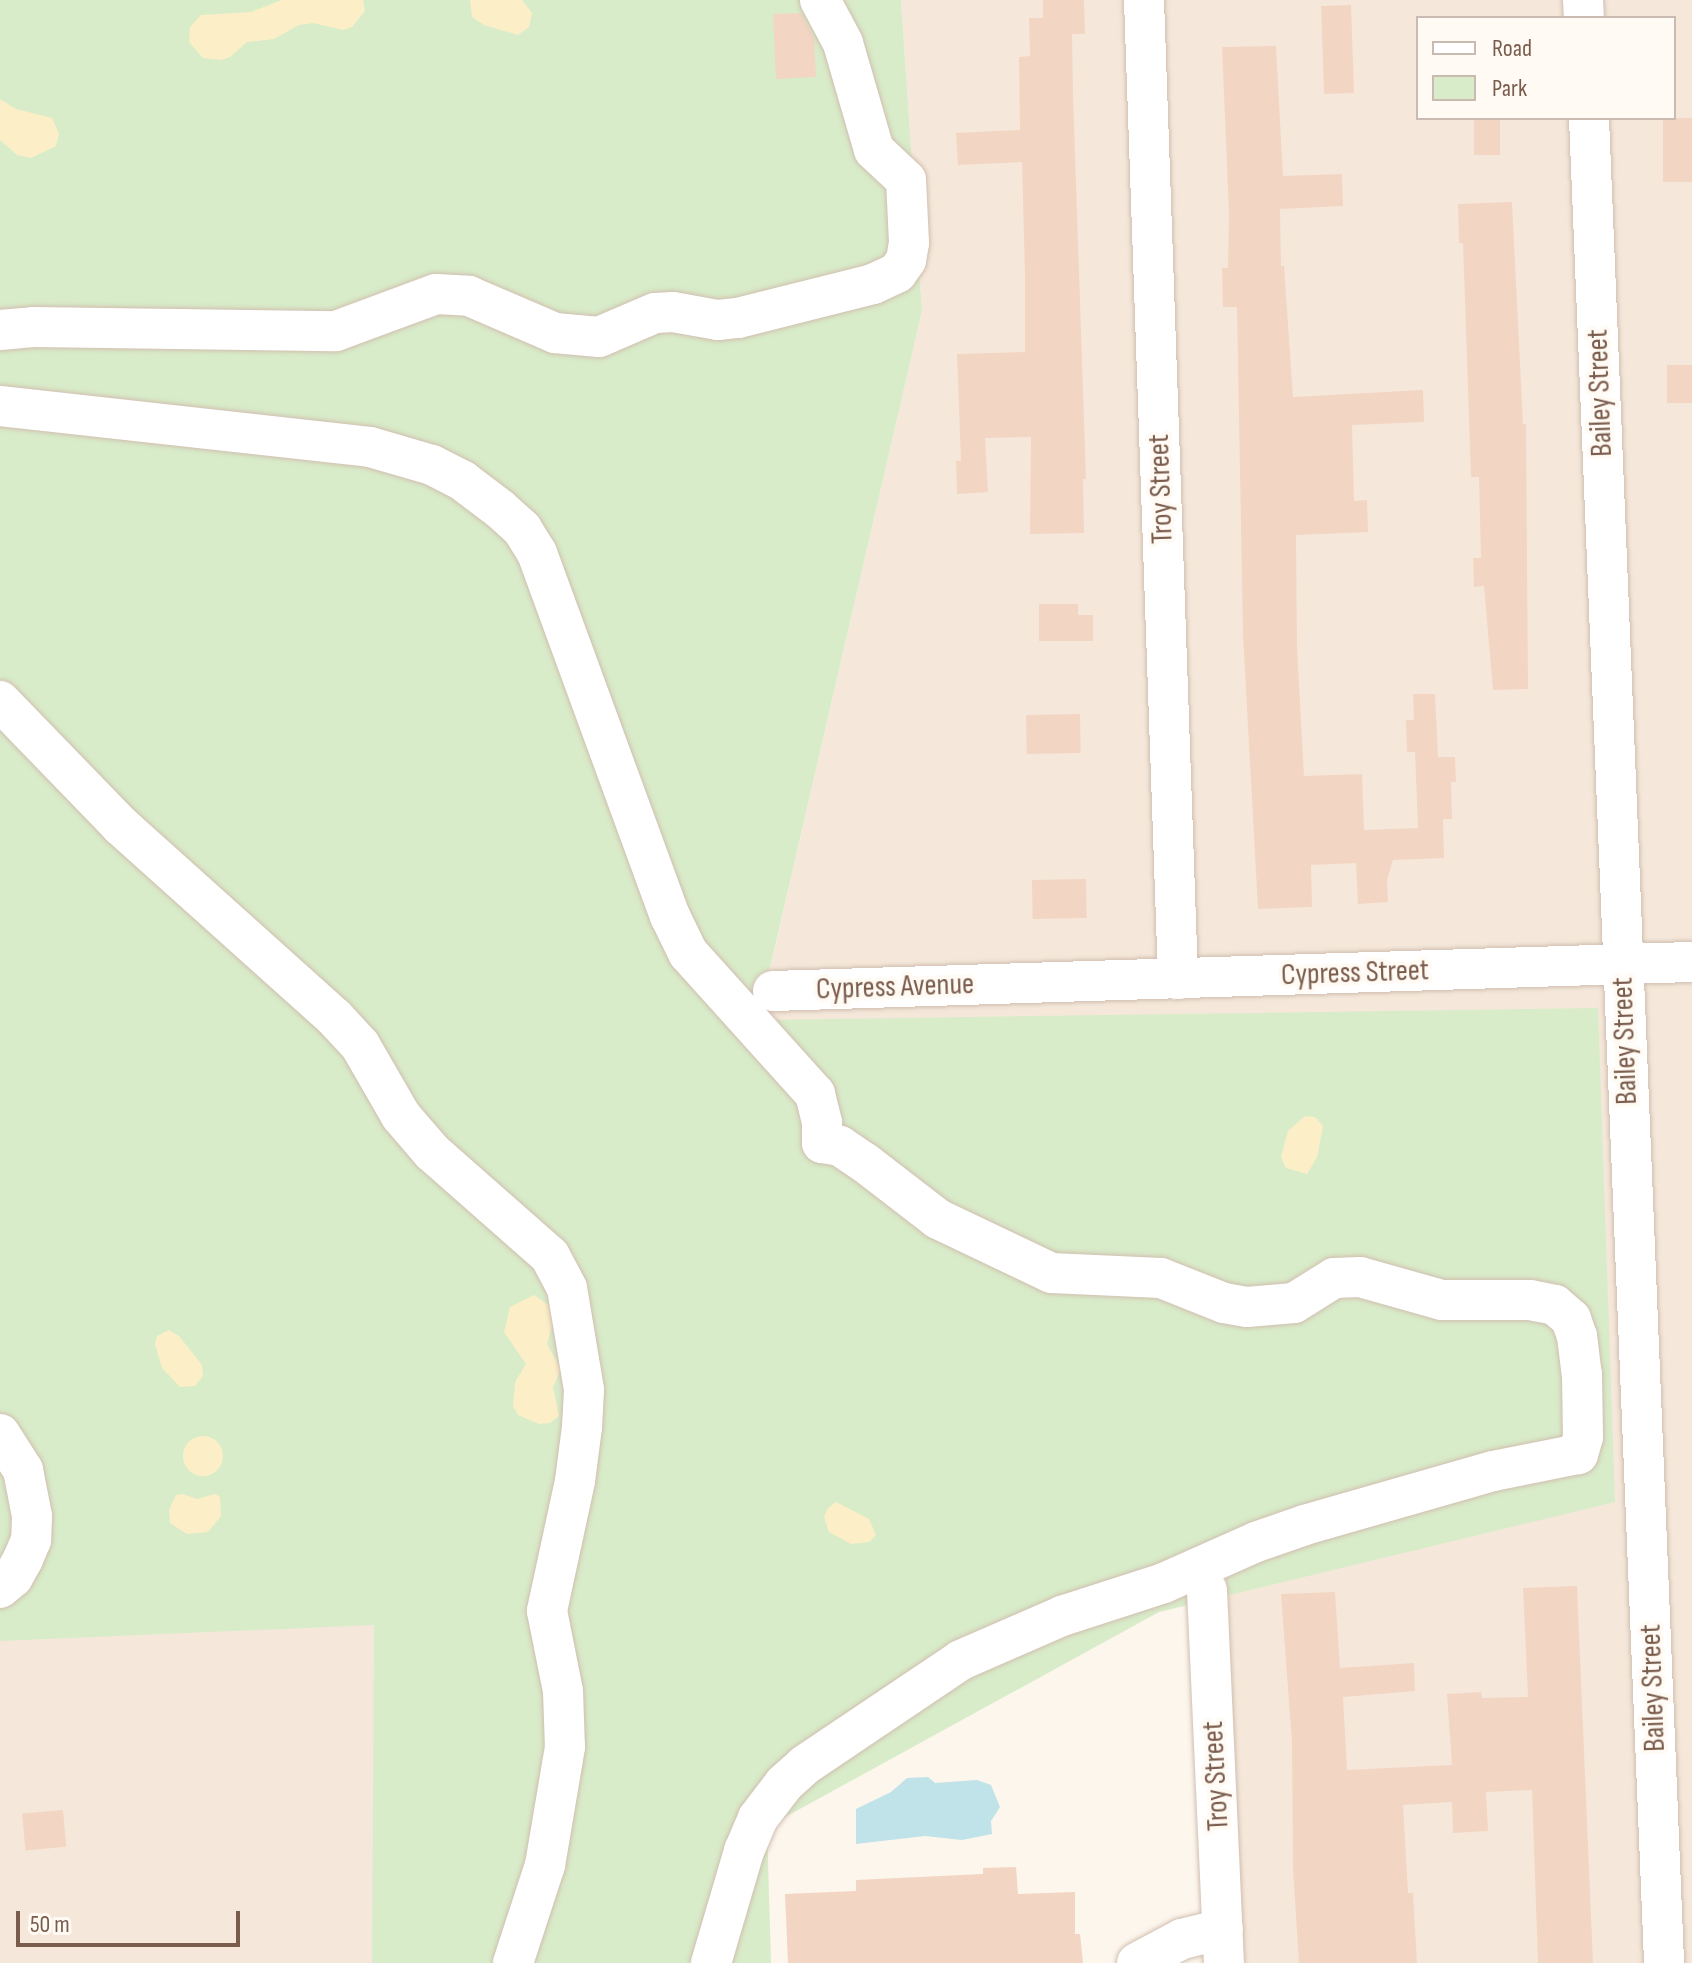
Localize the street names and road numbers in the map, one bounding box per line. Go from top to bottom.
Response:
street label: Bailey Street [1580,329,1620,457]
street label: Troy Street [1141,433,1181,545]
street label: Cypress Street [1280,952,1430,994]
street label: Cypress Avenue [815,966,975,1008]
street label: Bailey Street [1605,977,1645,1105]
street label: Bailey Street [1633,1624,1673,1752]
street label: Troy Street [1195,1720,1237,1832]

